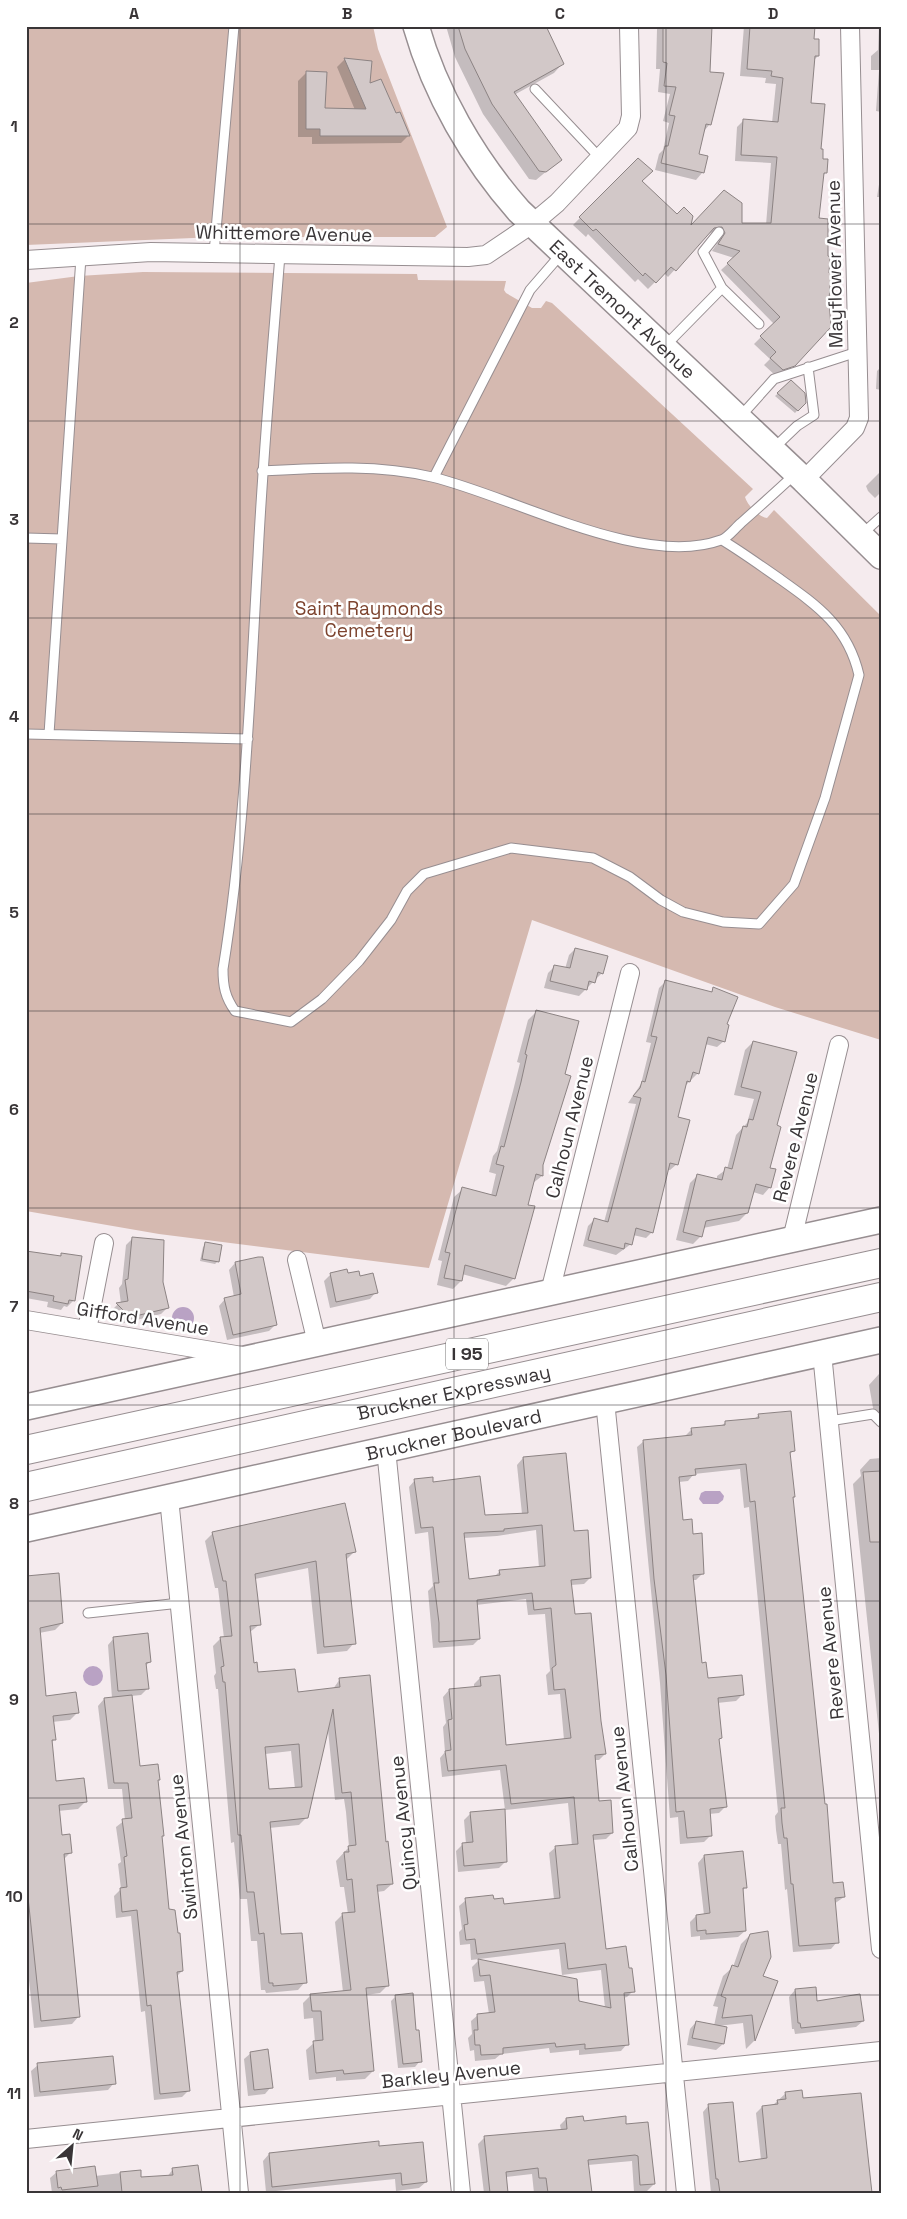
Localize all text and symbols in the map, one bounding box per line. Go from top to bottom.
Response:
text: A [129,3,139,24]
text: B [342,3,352,24]
text: C [555,3,565,24]
text: D [768,3,778,24]
text: 1 [10,116,18,137]
street label: Mayflower Avenue [821,180,848,348]
street label: Whittemore Avenue [195,219,373,248]
street label: East Tremont Avenue [544,234,701,384]
text: 2 [9,312,19,333]
text: 3 [9,509,19,530]
park label: Saint Raymonds Cemetery [295,596,443,643]
text: 4 [9,706,19,727]
text: 5 [9,902,19,923]
street label: Calhoun Avenue [540,1053,599,1201]
street label: Revere Avenue [767,1069,824,1205]
text: 6 [9,1099,19,1120]
text: 7 [10,1296,19,1317]
street label: Gifford Avenue [75,1296,211,1341]
road number: I 95 [446,1338,488,1370]
street label: Bruckner Expressway [355,1359,553,1426]
street label: Bruckner Boulevard [363,1403,544,1467]
text: 8 [9,1493,19,1514]
street label: Revere Avenue [811,1585,850,1721]
text: 9 [9,1689,19,1710]
street label: Calhoun Avenue [604,1725,645,1873]
street label: Quincy Avenue [384,1754,423,1892]
street label: Swinton Avenue [163,1773,204,1921]
text: 10 [5,1886,23,1907]
street label: Barkley Avenue [380,2055,522,2094]
text: 11 [7,2083,21,2104]
north arrow [48,2122,98,2172]
text: N [70,2124,86,2145]

